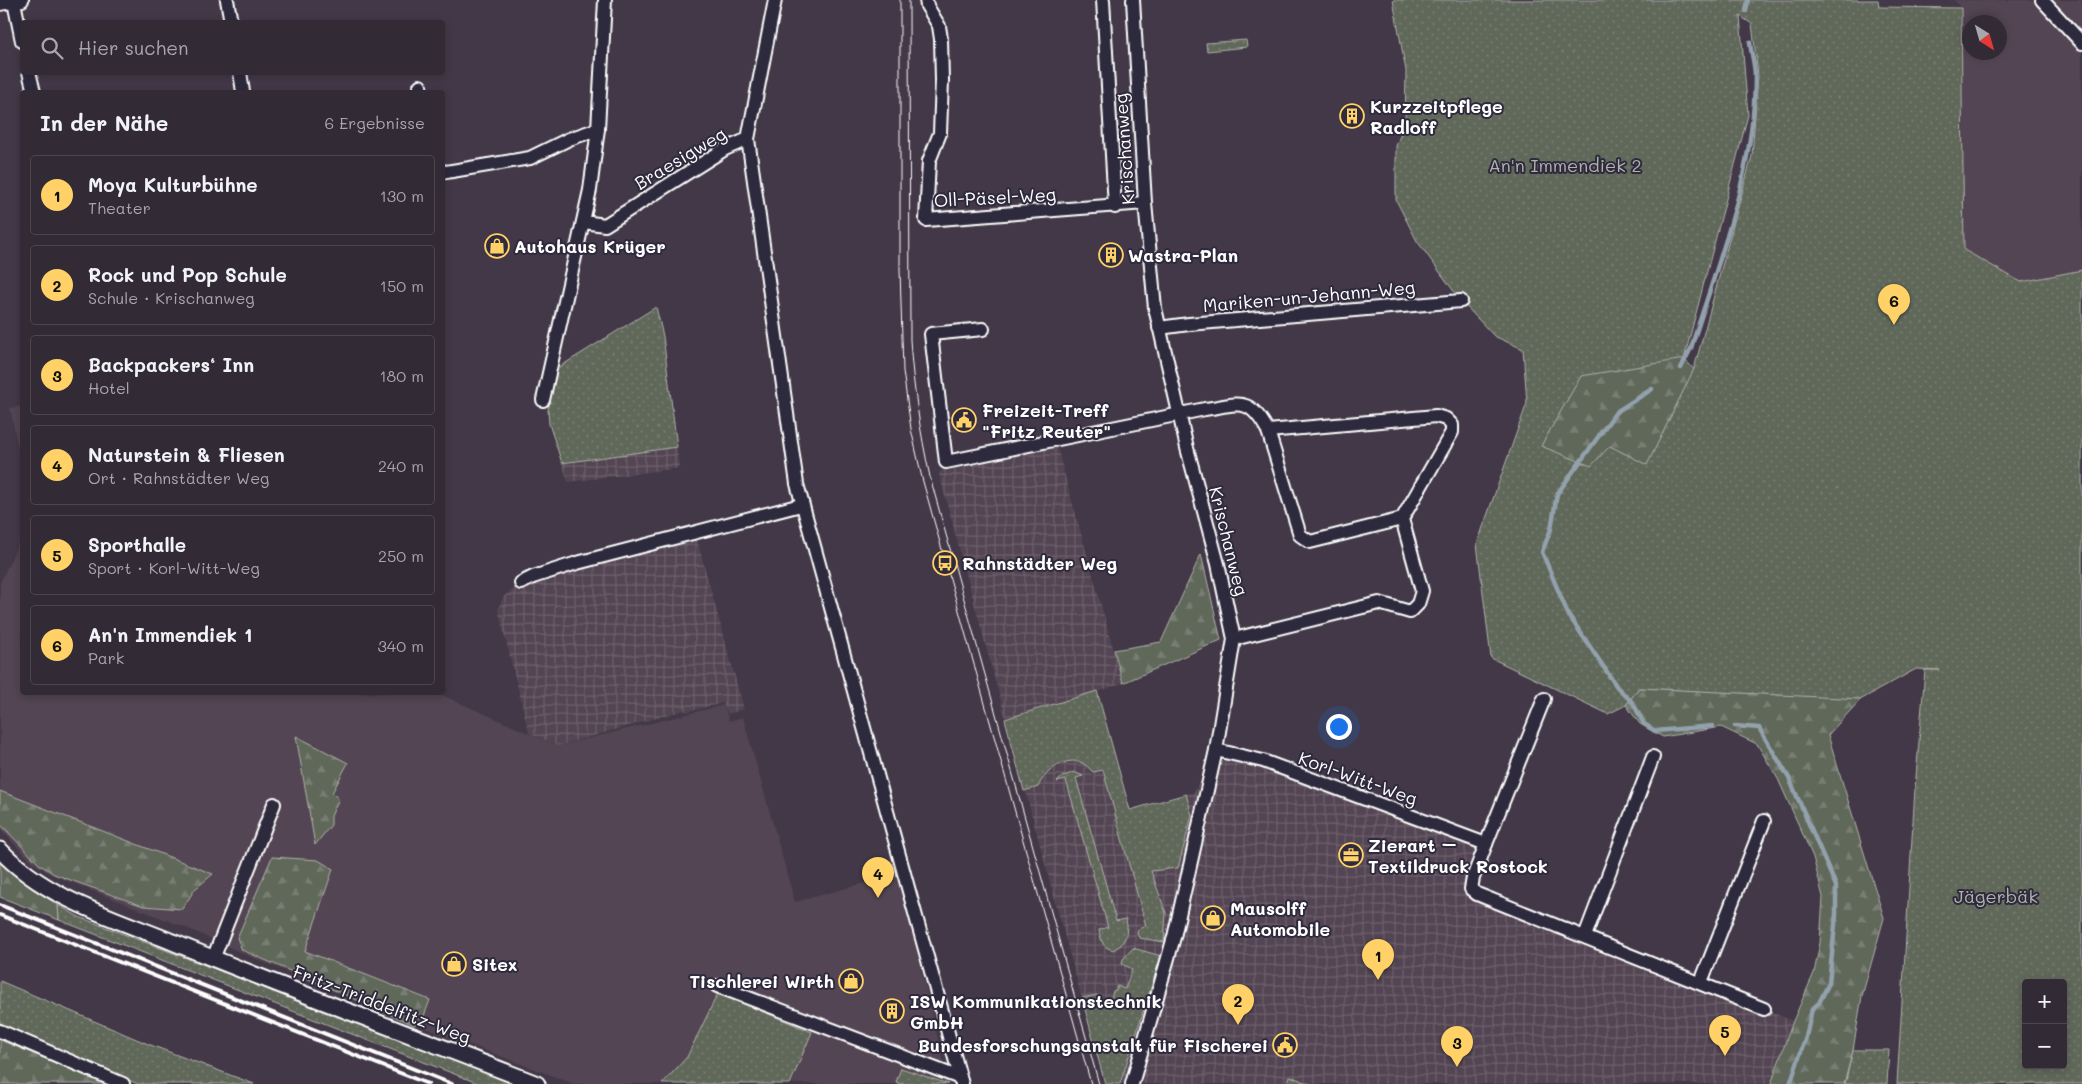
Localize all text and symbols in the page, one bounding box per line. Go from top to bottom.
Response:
north arrow [1962,15,2007,60]
search box [20,20,445,75]
icon: search [38,34,66,62]
text: Hier suchen [78,35,189,60]
street label: Krischanweg [1108,92,1140,206]
place label: Kurzzeitpflege Radloff [1370,94,1503,139]
building icon: Kurzzeitpflege Radloff [1339,103,1365,129]
text: In der Nähe [40,109,168,136]
text: 6 Ergebnisse [324,112,425,133]
street label: Braesigweg [630,121,730,195]
park label: An'n Immendiek 2 [1488,153,1642,177]
text: Moya Kulturbühne [88,172,258,197]
street label: Oll-Päsel-Weg [933,182,1057,212]
text: 1 [53,185,61,206]
text: 130 m [380,185,424,206]
text: Theater [88,197,151,218]
shop icon: Autohaus Krüger [484,233,510,259]
place label: Autohaus Krüger [514,234,666,258]
building icon: Wastra-Plan [1098,242,1124,268]
place label: Wastra-Plan [1128,243,1238,267]
text: Rock und Pop Schule [88,262,287,287]
text: 2 [53,275,61,296]
text: 150 m [380,275,424,296]
street label: Mariken-un-Jehann-Weg [1202,275,1416,317]
pin: 6 [1878,284,1910,325]
text: Schule · Krischanweg [88,287,255,308]
text: Backpackers‘ Inn [88,352,254,377]
text: 3 [52,365,62,386]
text: 180 m [379,365,424,386]
text: Hotel [88,377,130,398]
place label: Freizeit-Treff "Fritz Reuter" [982,398,1111,443]
public building icon: Freizeit-Treff "Fritz Reuter" [951,407,977,433]
text: Naturstein & Fliesen [88,442,285,467]
text: 4 [52,455,62,476]
text: 240 m [378,455,424,476]
text: Ort · Rahnstädter Weg [88,467,269,488]
street label: Krischanweg [1204,484,1254,598]
text: Sporthalle [88,532,186,557]
text: 5 [52,545,62,566]
text: 250 m [378,545,424,566]
bus stop icon: Rahnstädter Weg [932,550,958,576]
place label: Rahnstädter Weg [962,551,1117,575]
text: Sport · Korl-Witt-Weg [88,557,260,578]
text: An'n Immendiek 1 [88,622,252,647]
text: 6 [52,635,62,656]
text: 340 m [377,635,424,656]
text: Park [88,647,124,668]
your location [1326,714,1352,740]
street label: Korl-Witt-Weg [1295,745,1421,811]
place label: Zierart – Textildruck Rostock [1368,833,1548,878]
office icon: Zierart – Textildruck Rostock [1338,842,1364,868]
pin: 4 [862,857,894,898]
park label: Jägerbäk [1954,884,2038,908]
place label: Mausolff Automobile [1230,896,1330,941]
shop icon: Mausolff Automobile [1200,905,1226,931]
pin: 1 [1362,939,1394,980]
shop icon: Sitex [441,951,467,977]
place label: Sitex [472,952,518,976]
street label: Fritz-Triddelfitz-Weg [290,959,474,1049]
shop icon: Tischlerei Wirth [838,968,864,994]
place label: Tischlerei Wirth [689,969,834,993]
map controls [2022,979,2067,1069]
button: + [2022,979,2067,1024]
pin: 2 [1222,984,1254,1025]
place label: ISW Kommunikationstechnik GmbH [910,989,1162,1034]
building icon: ISW Kommunikationstechnik GmbH [879,998,905,1024]
pin: 5 [1709,1015,1741,1056]
button: − [2022,1024,2067,1069]
pin: 3 [1441,1026,1473,1067]
public building icon: Bundesforschungsanstalt für Fischerei [1272,1032,1298,1058]
place label: Bundesforschungsanstalt für Fischerei [918,1033,1268,1057]

